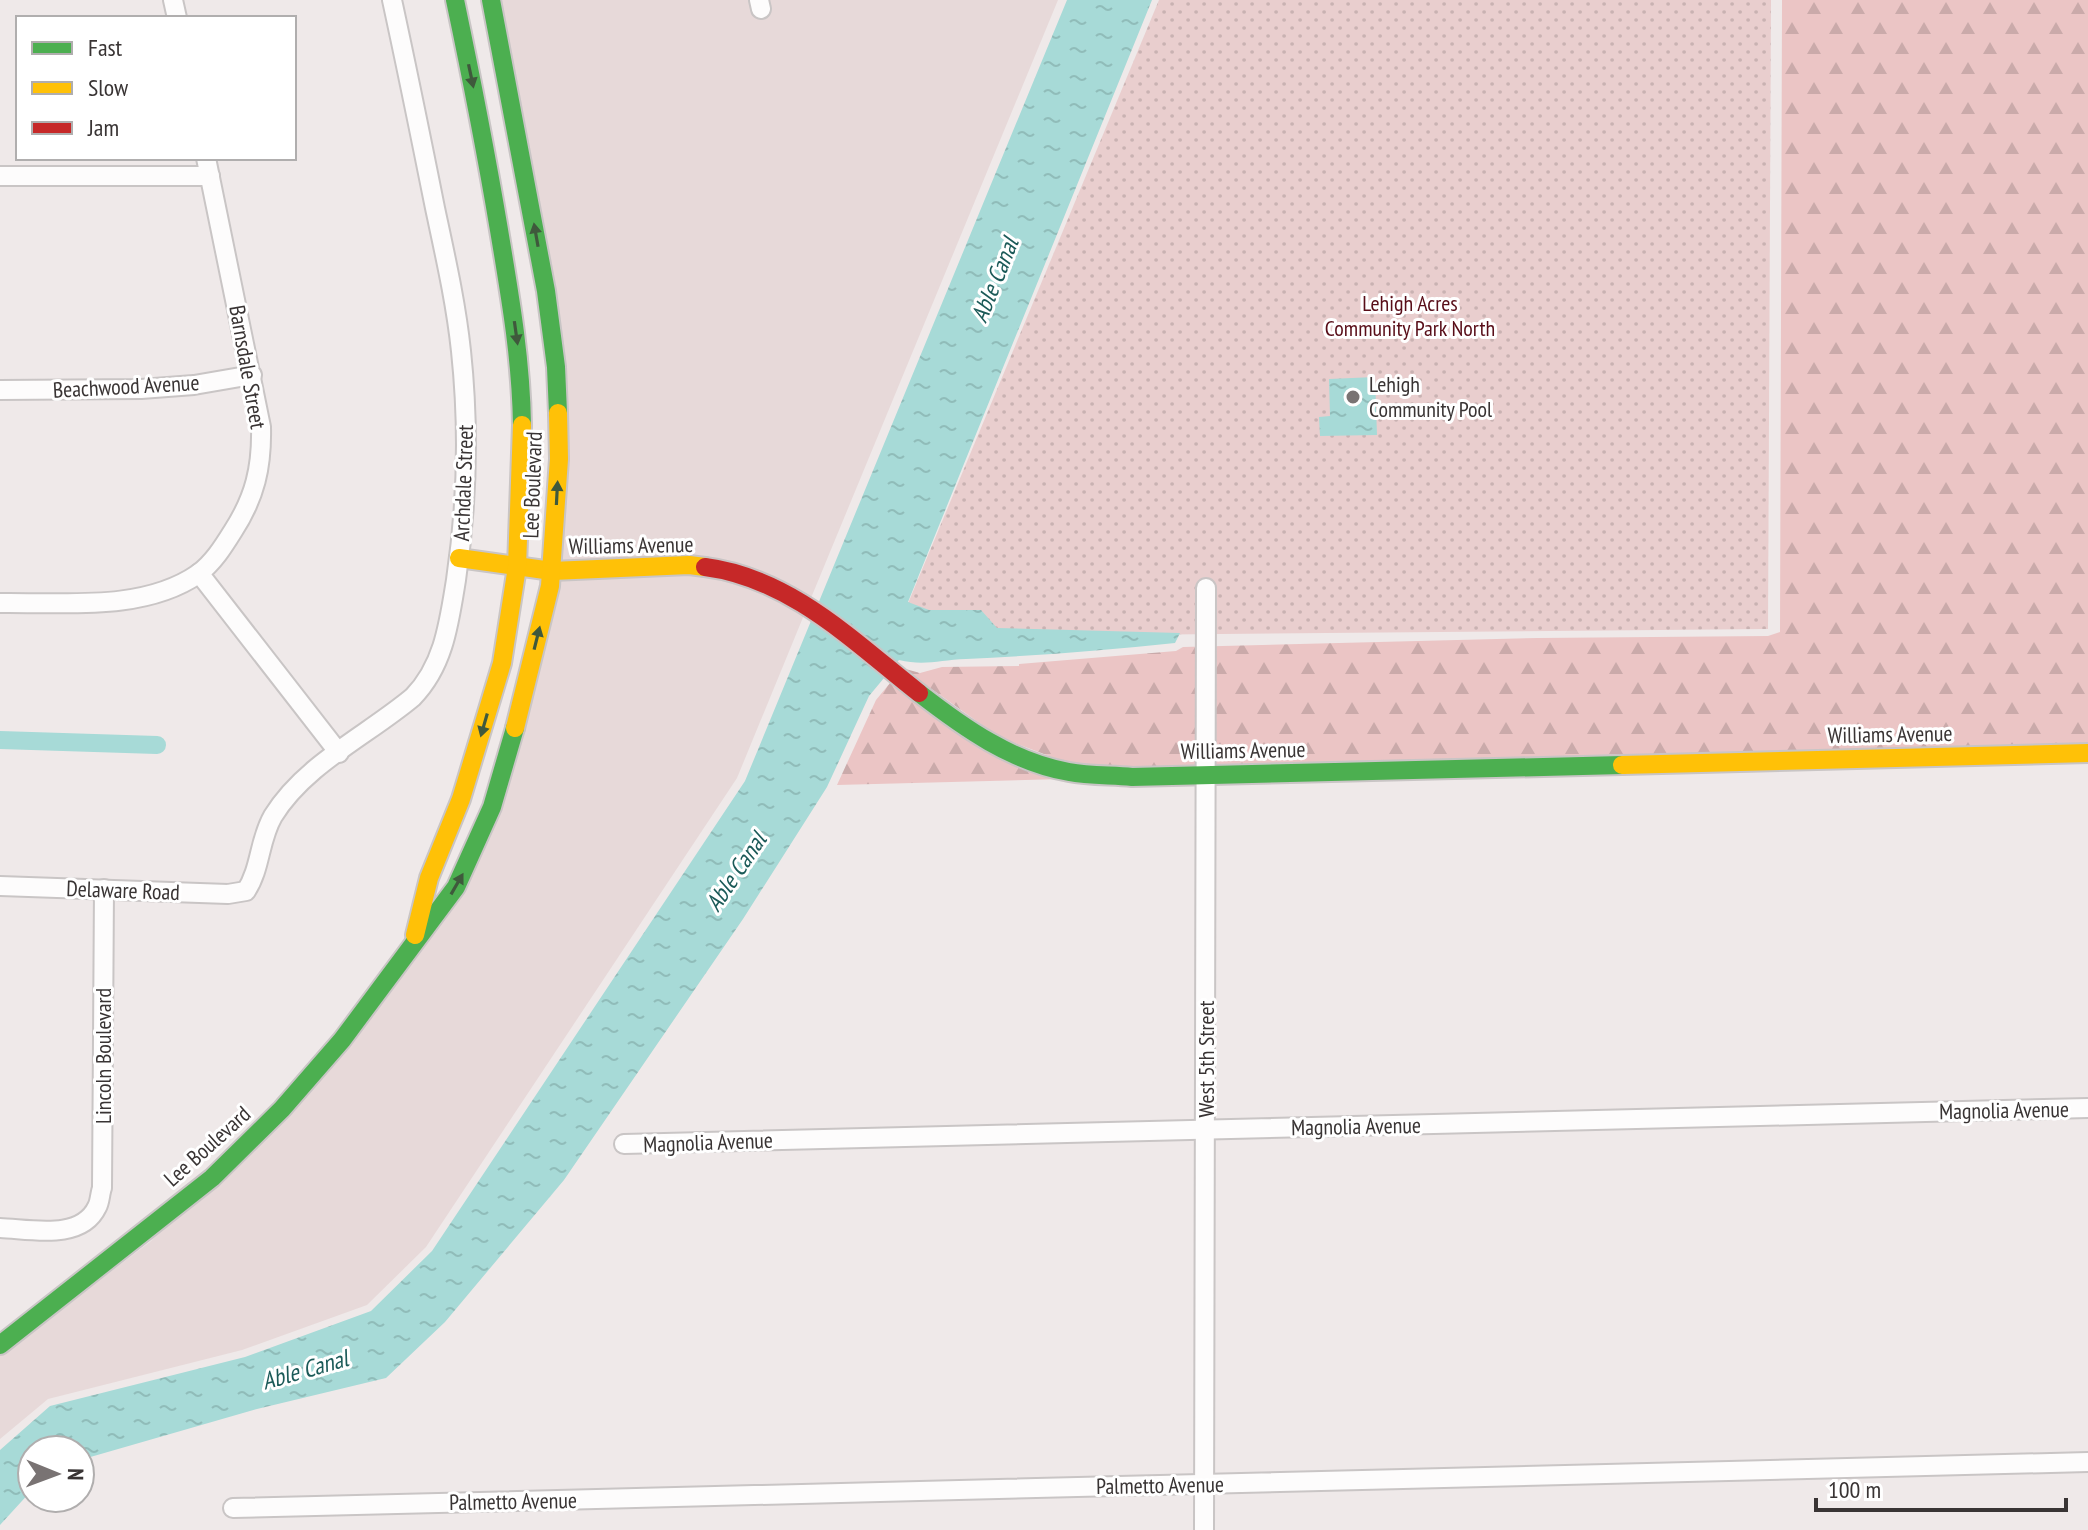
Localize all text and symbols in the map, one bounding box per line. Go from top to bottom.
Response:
legend [16,16,296,160]
text: Fast [88,32,123,63]
one-way arrow [465,64,478,89]
text: Slow [88,72,129,103]
text: Jam [87,112,119,143]
one-way arrow [529,222,541,247]
water label: Able Canal [964,231,1026,327]
park label: Lehigh Acres Community Park North [1325,289,1495,342]
street label: Barnsdale Street [223,303,273,431]
one-way arrow [510,320,523,345]
street label: Beachwood Avenue [52,368,200,404]
place label: Lehigh Community Pool [1369,370,1493,423]
marker: Lehigh Community Pool [1344,388,1362,406]
street label: Archdale Street [447,424,479,542]
street label: Lee Boulevard [516,431,548,539]
one-way arrow [550,480,563,505]
street label: Williams Avenue [568,530,694,560]
one-way arrow [531,625,543,650]
one-way arrow [477,713,490,737]
street label: Williams Avenue [1827,719,1953,749]
street label: Williams Avenue [1180,735,1306,765]
water label: Able Canal [698,824,774,917]
one-way arrow [450,873,464,895]
street label: Delaware Road [66,874,180,906]
street label: Lincoln Boulevard [89,988,117,1124]
street label: West 5th Street [1192,1000,1220,1118]
street label: Magnolia Avenue [1939,1095,2069,1125]
street label: Lee Boulevard [158,1100,256,1192]
street label: Magnolia Avenue [1291,1111,1421,1141]
street label: Magnolia Avenue [643,1126,773,1158]
water label: Able Canal [258,1342,354,1397]
north arrow [16,1434,96,1514]
scale bar [1816,1462,2066,1512]
text: N [62,1468,90,1481]
street label: Palmetto Avenue [1096,1470,1224,1500]
text: 100 m [1828,1474,1881,1505]
street label: Palmetto Avenue [449,1486,577,1516]

